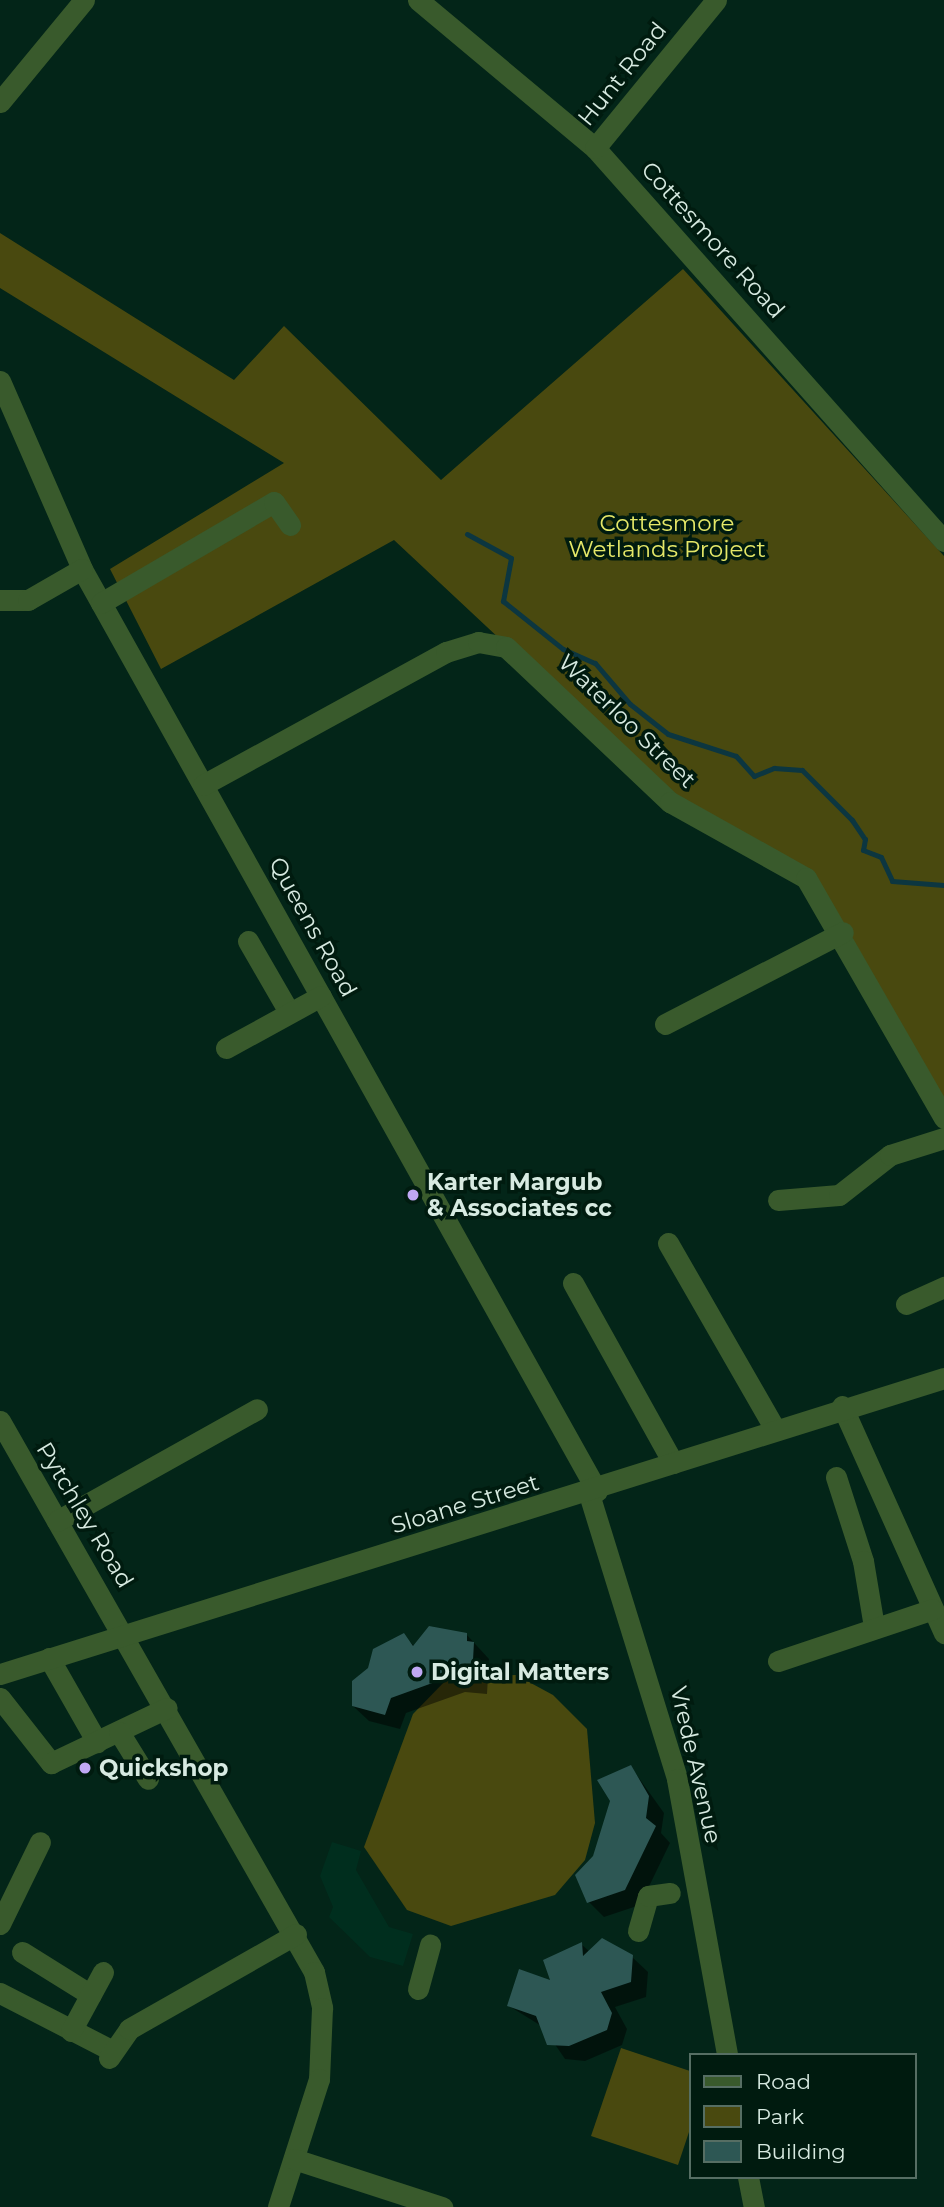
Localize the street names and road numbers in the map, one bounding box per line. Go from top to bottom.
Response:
street label: Hunt Road [572,17,672,131]
street label: Cottesmore Road [635,156,791,324]
street label: Waterloo Street [553,648,701,794]
street label: Queens Road [263,852,363,1002]
street label: Pytchley Road [31,1437,139,1593]
street label: Sloane Street [388,1468,542,1540]
street label: Vrede Avenue [665,1684,727,1846]

